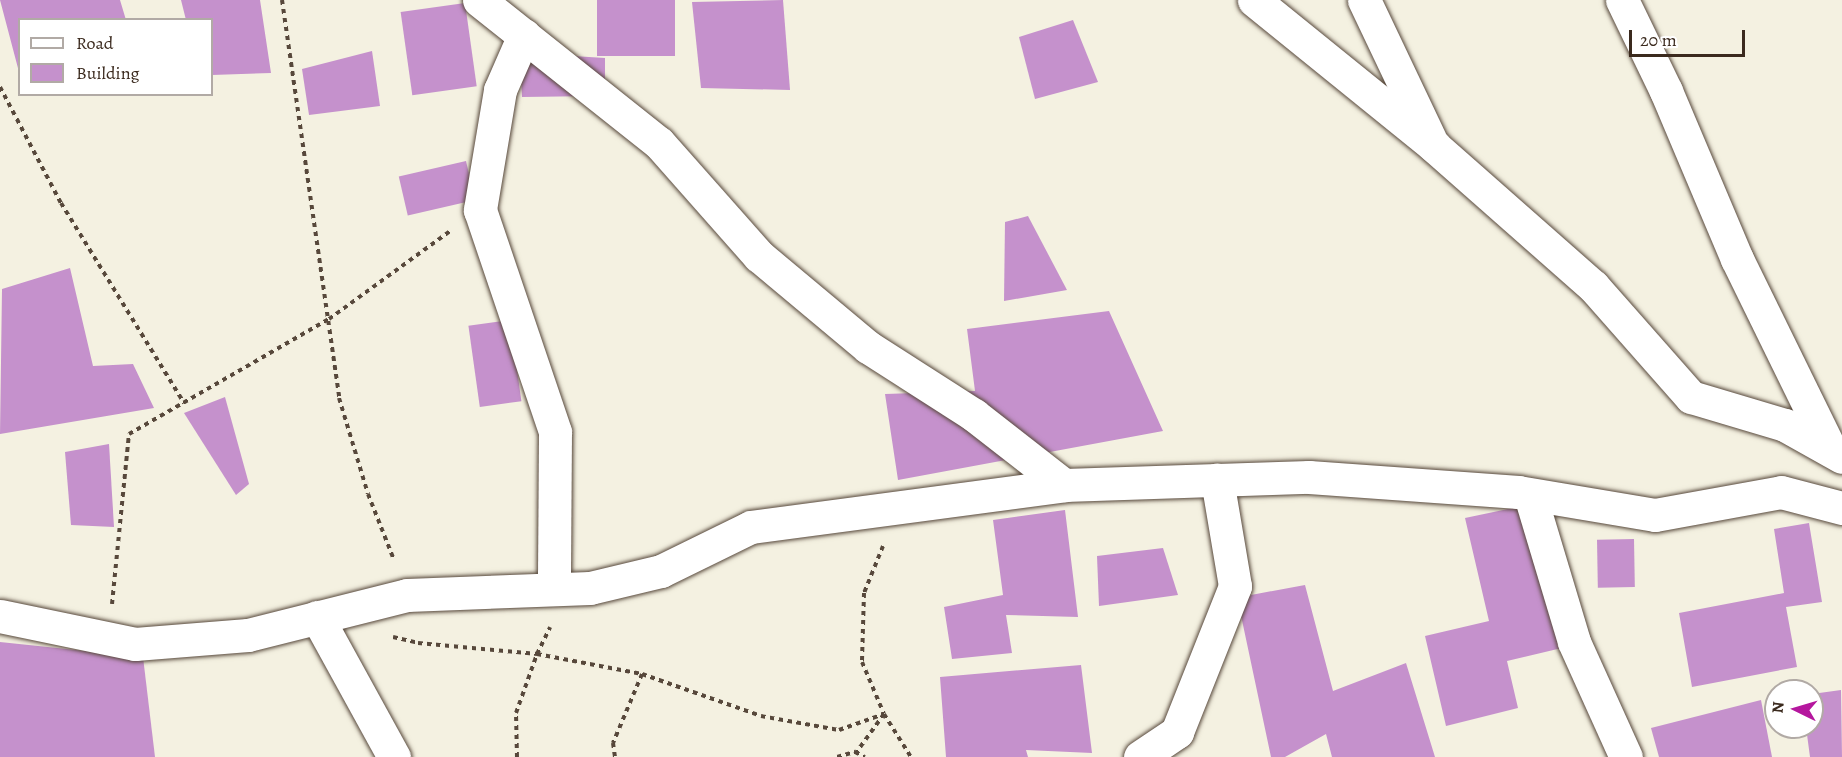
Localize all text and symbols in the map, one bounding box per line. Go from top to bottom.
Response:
legend [18,18,213,96]
scale bar [1632,18,1748,56]
text: 20 m [1640,28,1677,52]
text: Road [76,31,113,55]
text: Building [76,61,140,85]
north arrow [1764,679,1824,739]
text: N [1767,701,1790,714]

